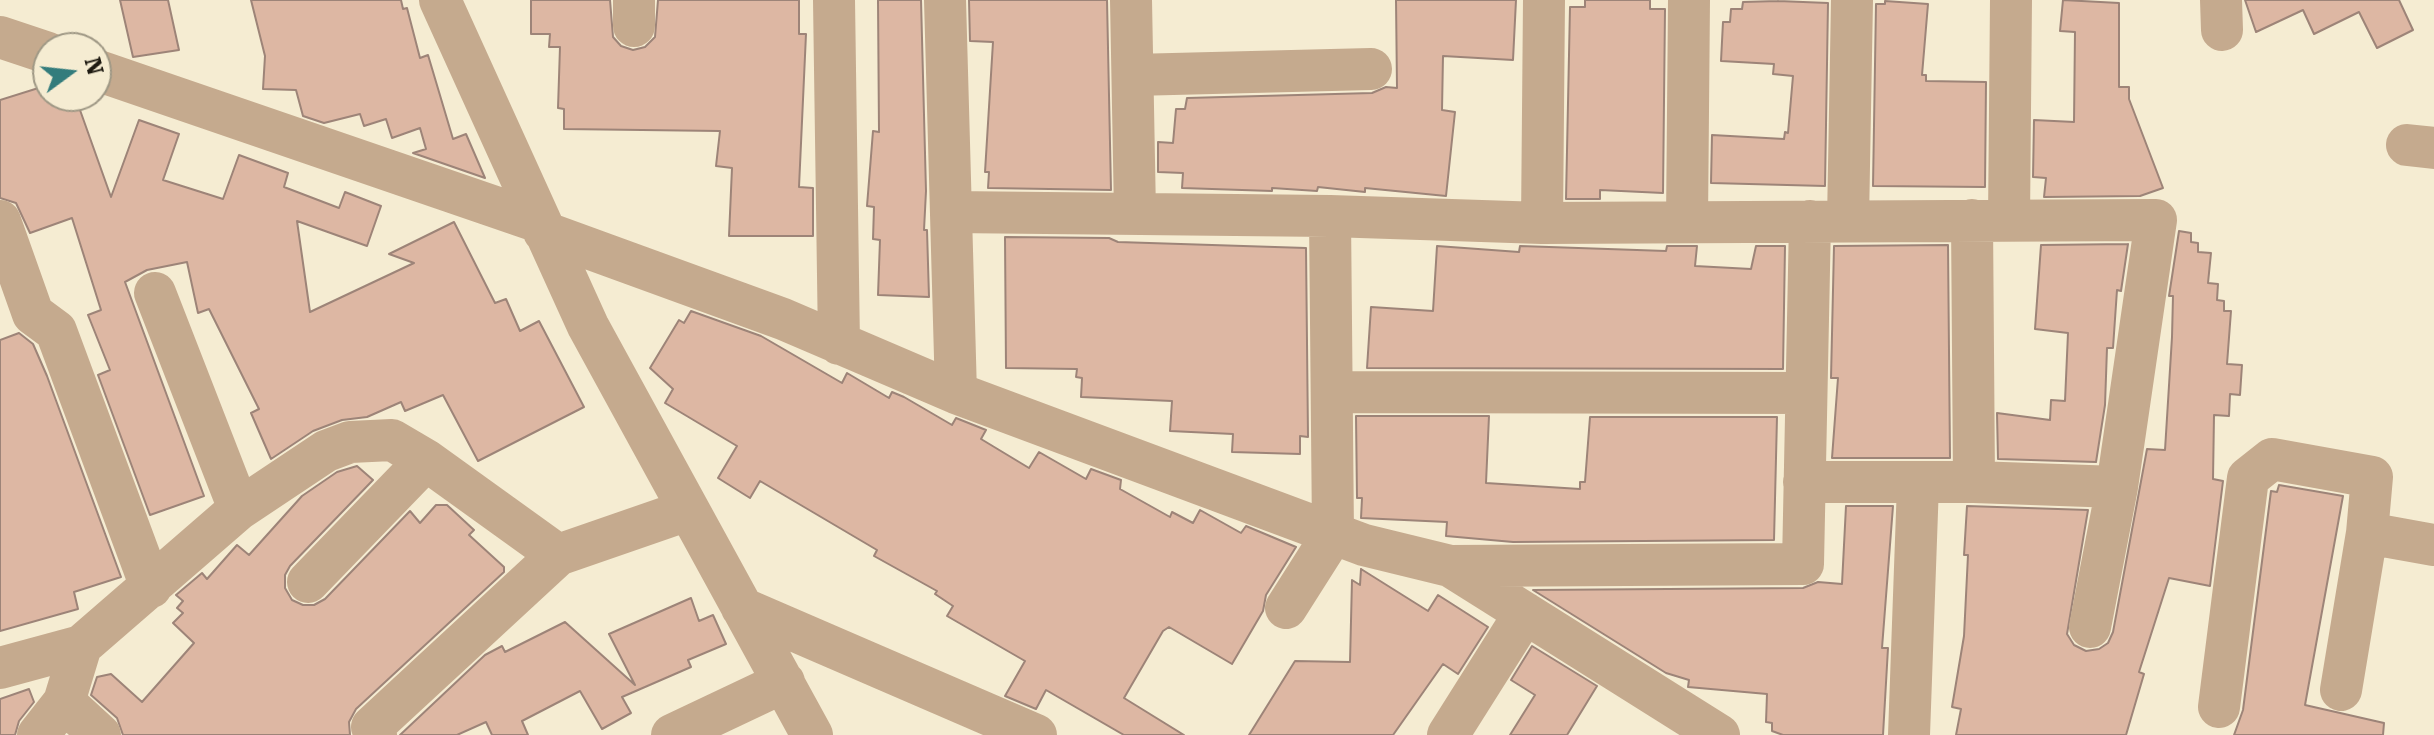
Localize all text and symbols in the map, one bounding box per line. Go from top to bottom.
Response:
north arrow [32,32,112,112]
text: N [79,55,108,78]

